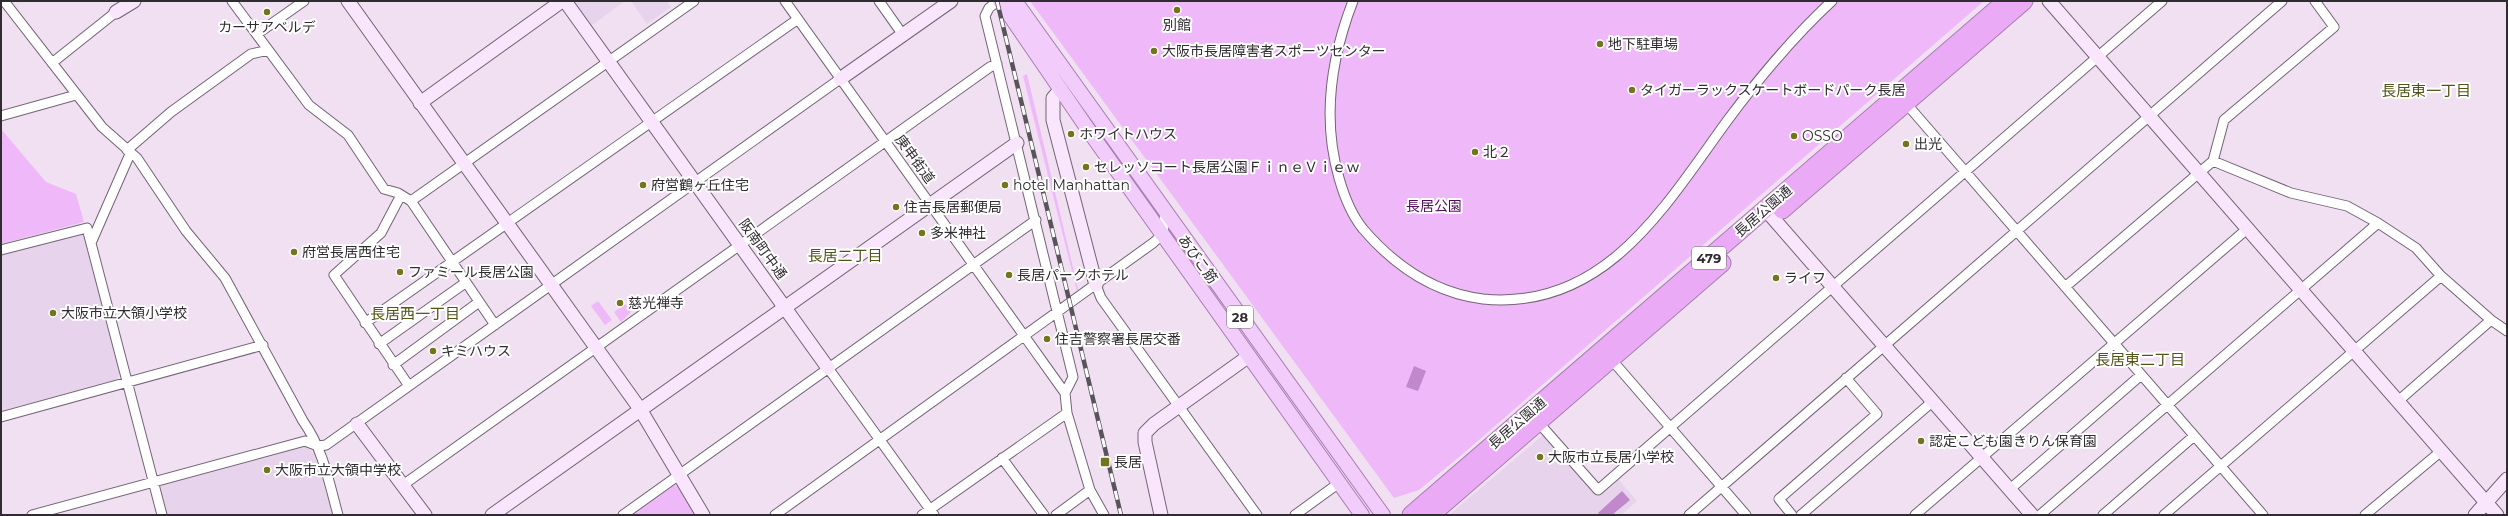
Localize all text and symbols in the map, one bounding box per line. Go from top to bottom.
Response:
marker: 別館 [1172,5,1182,15]
marker: カーサアベルデ [262,7,272,17]
place label: 別館 [1163,16,1191,34]
place label: カーサアベルデ [218,18,316,36]
place label: 地下駐車場 [1608,35,1678,53]
marker: 地下駐車場 [1595,39,1605,49]
place label: 大阪市長居障害者スポーツセンター [1162,42,1386,60]
marker: 大阪市長居障害者スポーツセンター [1149,46,1159,56]
place label: タイガーラックスケートボードパーク長居 [1640,81,1906,99]
district label: 長居東一丁目 [2381,81,2471,100]
marker: タイガーラックスケートボードパーク長居 [1627,85,1637,95]
place label: ホワイトハウス [1079,125,1177,143]
place label: OSSO [1802,127,1843,145]
marker: ホワイトハウス [1066,129,1076,139]
street label: 庚申街道 [891,131,939,187]
marker: OSSO [1789,131,1799,141]
place label: 出光 [1914,135,1942,153]
marker: 出光 [1901,139,1911,149]
place label: 北２ [1483,143,1511,161]
marker: 北２ [1470,147,1480,157]
place label: セレッソコート長居公園ＦｉｎｅＶｉｅｗ [1094,158,1360,176]
marker: セレッソコート長居公園ＦｉｎｅＶｉｅｗ [1081,162,1091,172]
place label: 府営鶴ヶ丘住宅 [651,176,749,194]
place label: hotel Manhattan [1013,176,1130,194]
marker: 府営鶴ヶ丘住宅 [638,180,648,190]
marker: hotel Manhattan [1000,180,1010,190]
street label: 長居公園通 [1731,181,1795,241]
park label: 長居公園 [1406,197,1462,215]
place label: 住吉長居郵便局 [904,198,1002,216]
marker: 住吉長居郵便局 [891,202,901,212]
street label: 阪南町中通 [735,215,791,283]
place label: 多米神社 [930,224,986,242]
marker: 多米神社 [917,228,927,238]
street label: あびこ筋 [1174,231,1222,287]
place label: 府営長居西住宅 [302,243,400,261]
district label: 長居二丁目 [807,246,883,265]
marker: 府営長居西住宅 [289,247,299,257]
road number: 479 [1692,247,1726,269]
place label: ファミール長居公園 [408,263,534,281]
place label: 長居パークホテル [1017,266,1129,284]
marker: ファミール長居公園 [395,267,405,277]
place label: ライフ [1784,269,1826,287]
marker: 長居パークホテル [1004,270,1014,280]
marker: ライフ [1771,273,1781,283]
place label: 慈光禅寺 [628,294,684,312]
marker: 慈光禅寺 [615,298,625,308]
place label: 大阪市立大領小学校 [61,304,187,322]
district label: 長居西一丁目 [370,304,460,323]
road number: 28 [1227,306,1253,328]
marker: 大阪市立大領小学校 [48,308,58,318]
place label: 住吉警察署長居交番 [1055,330,1181,348]
marker: 住吉警察署長居交番 [1042,334,1052,344]
place label: キミハウス [441,342,511,360]
marker: キミハウス [428,346,438,356]
district label: 長居東二丁目 [2095,350,2185,369]
street label: 長居公園通 [1485,393,1549,453]
place label: 認定こども園きりん保育園 [1929,432,2097,450]
marker: 認定こども園きりん保育園 [1916,436,1926,446]
place label: 大阪市立長居小学校 [1548,448,1674,466]
marker: 大阪市立長居小学校 [1535,452,1545,462]
place label: 長居 [1114,453,1142,471]
marker: 長居 [1099,456,1111,468]
place label: 大阪市立大領中学校 [275,461,401,479]
marker: 大阪市立大領中学校 [262,465,272,475]

